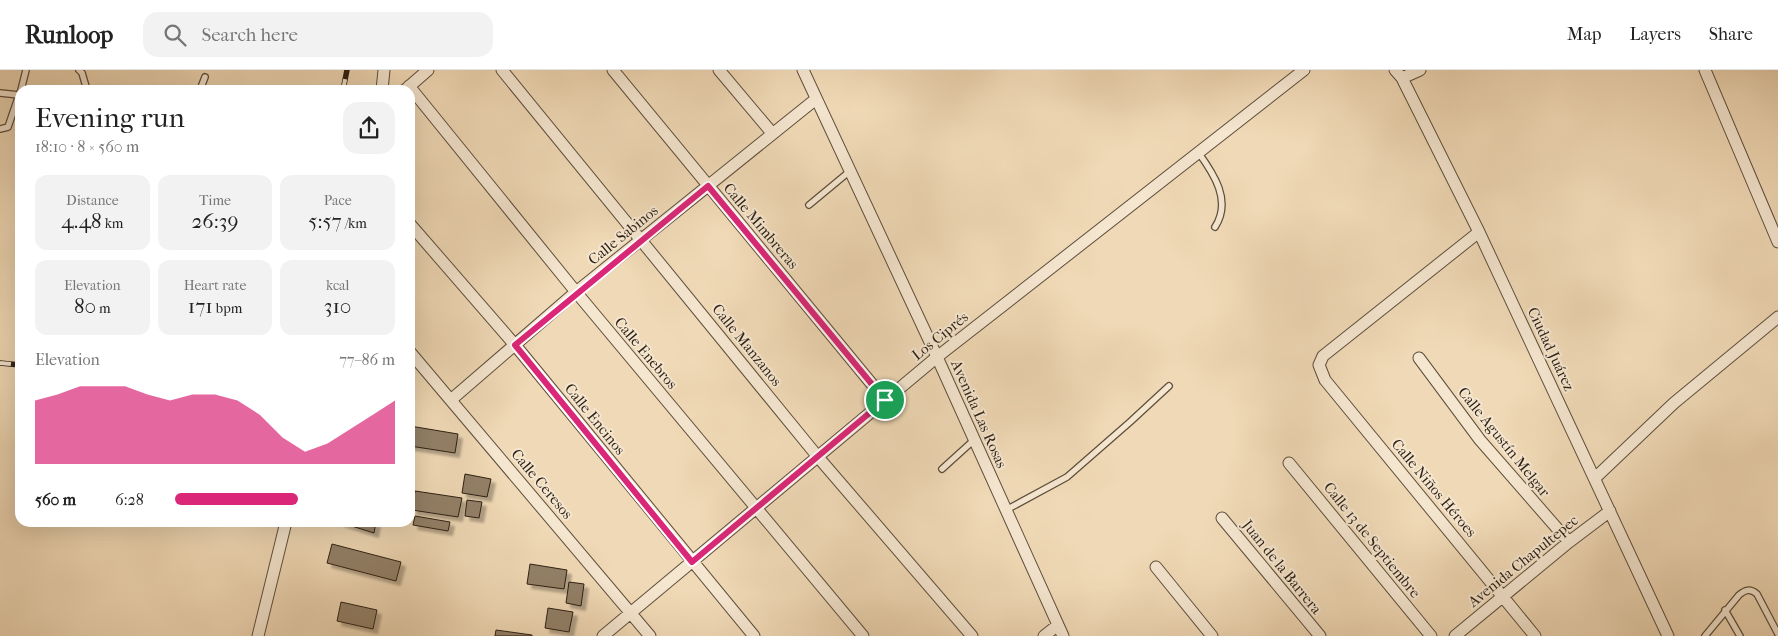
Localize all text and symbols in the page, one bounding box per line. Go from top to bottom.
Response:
search box [143,12,493,57]
text: Runloop [25,21,113,49]
icon: search [161,21,189,49]
text: Search here [201,24,298,46]
text: Map [1567,24,1601,45]
text: Layers [1629,24,1681,45]
text: Share [1709,24,1753,45]
text: Evening run [35,101,185,134]
button: share [343,102,395,154]
text: 18:10 · 8 × 560 m [35,137,139,156]
street label: Calle Mimbreras [720,179,802,273]
text: Distance [66,192,119,209]
text: Time [199,192,231,209]
text: Pace [324,192,352,209]
street label: Calle Sabinos [584,201,662,269]
text: 4.48 [61,209,102,233]
text: 26:39 [192,209,238,233]
text: 5:57 [308,209,342,233]
text: km [102,215,124,232]
text: /km [342,215,367,232]
text: Elevation [64,277,121,294]
text: Heart rate [184,277,246,294]
text: kcal [326,277,349,294]
text: 80 [74,294,96,318]
text: 171 [188,294,213,318]
text: 310 [324,294,351,318]
text: m [96,300,111,317]
text: bpm [213,300,242,317]
street label: Calle Manzanos [708,300,786,390]
street label: Ciudad Juárez [1524,304,1578,394]
street label: Los Ciprés [908,308,972,364]
street label: Calle Enebros [611,313,682,393]
text: Elevation [35,350,100,369]
text: 77–86 m [339,350,395,369]
street label: Avenida Las Rosas [947,356,1011,471]
pin [864,379,906,421]
street label: Calle Encinos [561,380,629,459]
street label: Calle Agustín Melgar [1454,384,1554,501]
icon: arrive [871,386,899,414]
street label: Calle Niños Héroes [1388,435,1481,541]
street label: Calle Ceresos [508,445,577,523]
street label: Calle 13 de Septiembre [1320,479,1425,602]
text: 560 m [35,490,76,509]
text: 6:28 [115,490,144,509]
street label: Avenida Chapultepec [1464,511,1582,612]
street label: Juan de la Barrera [1238,516,1326,619]

